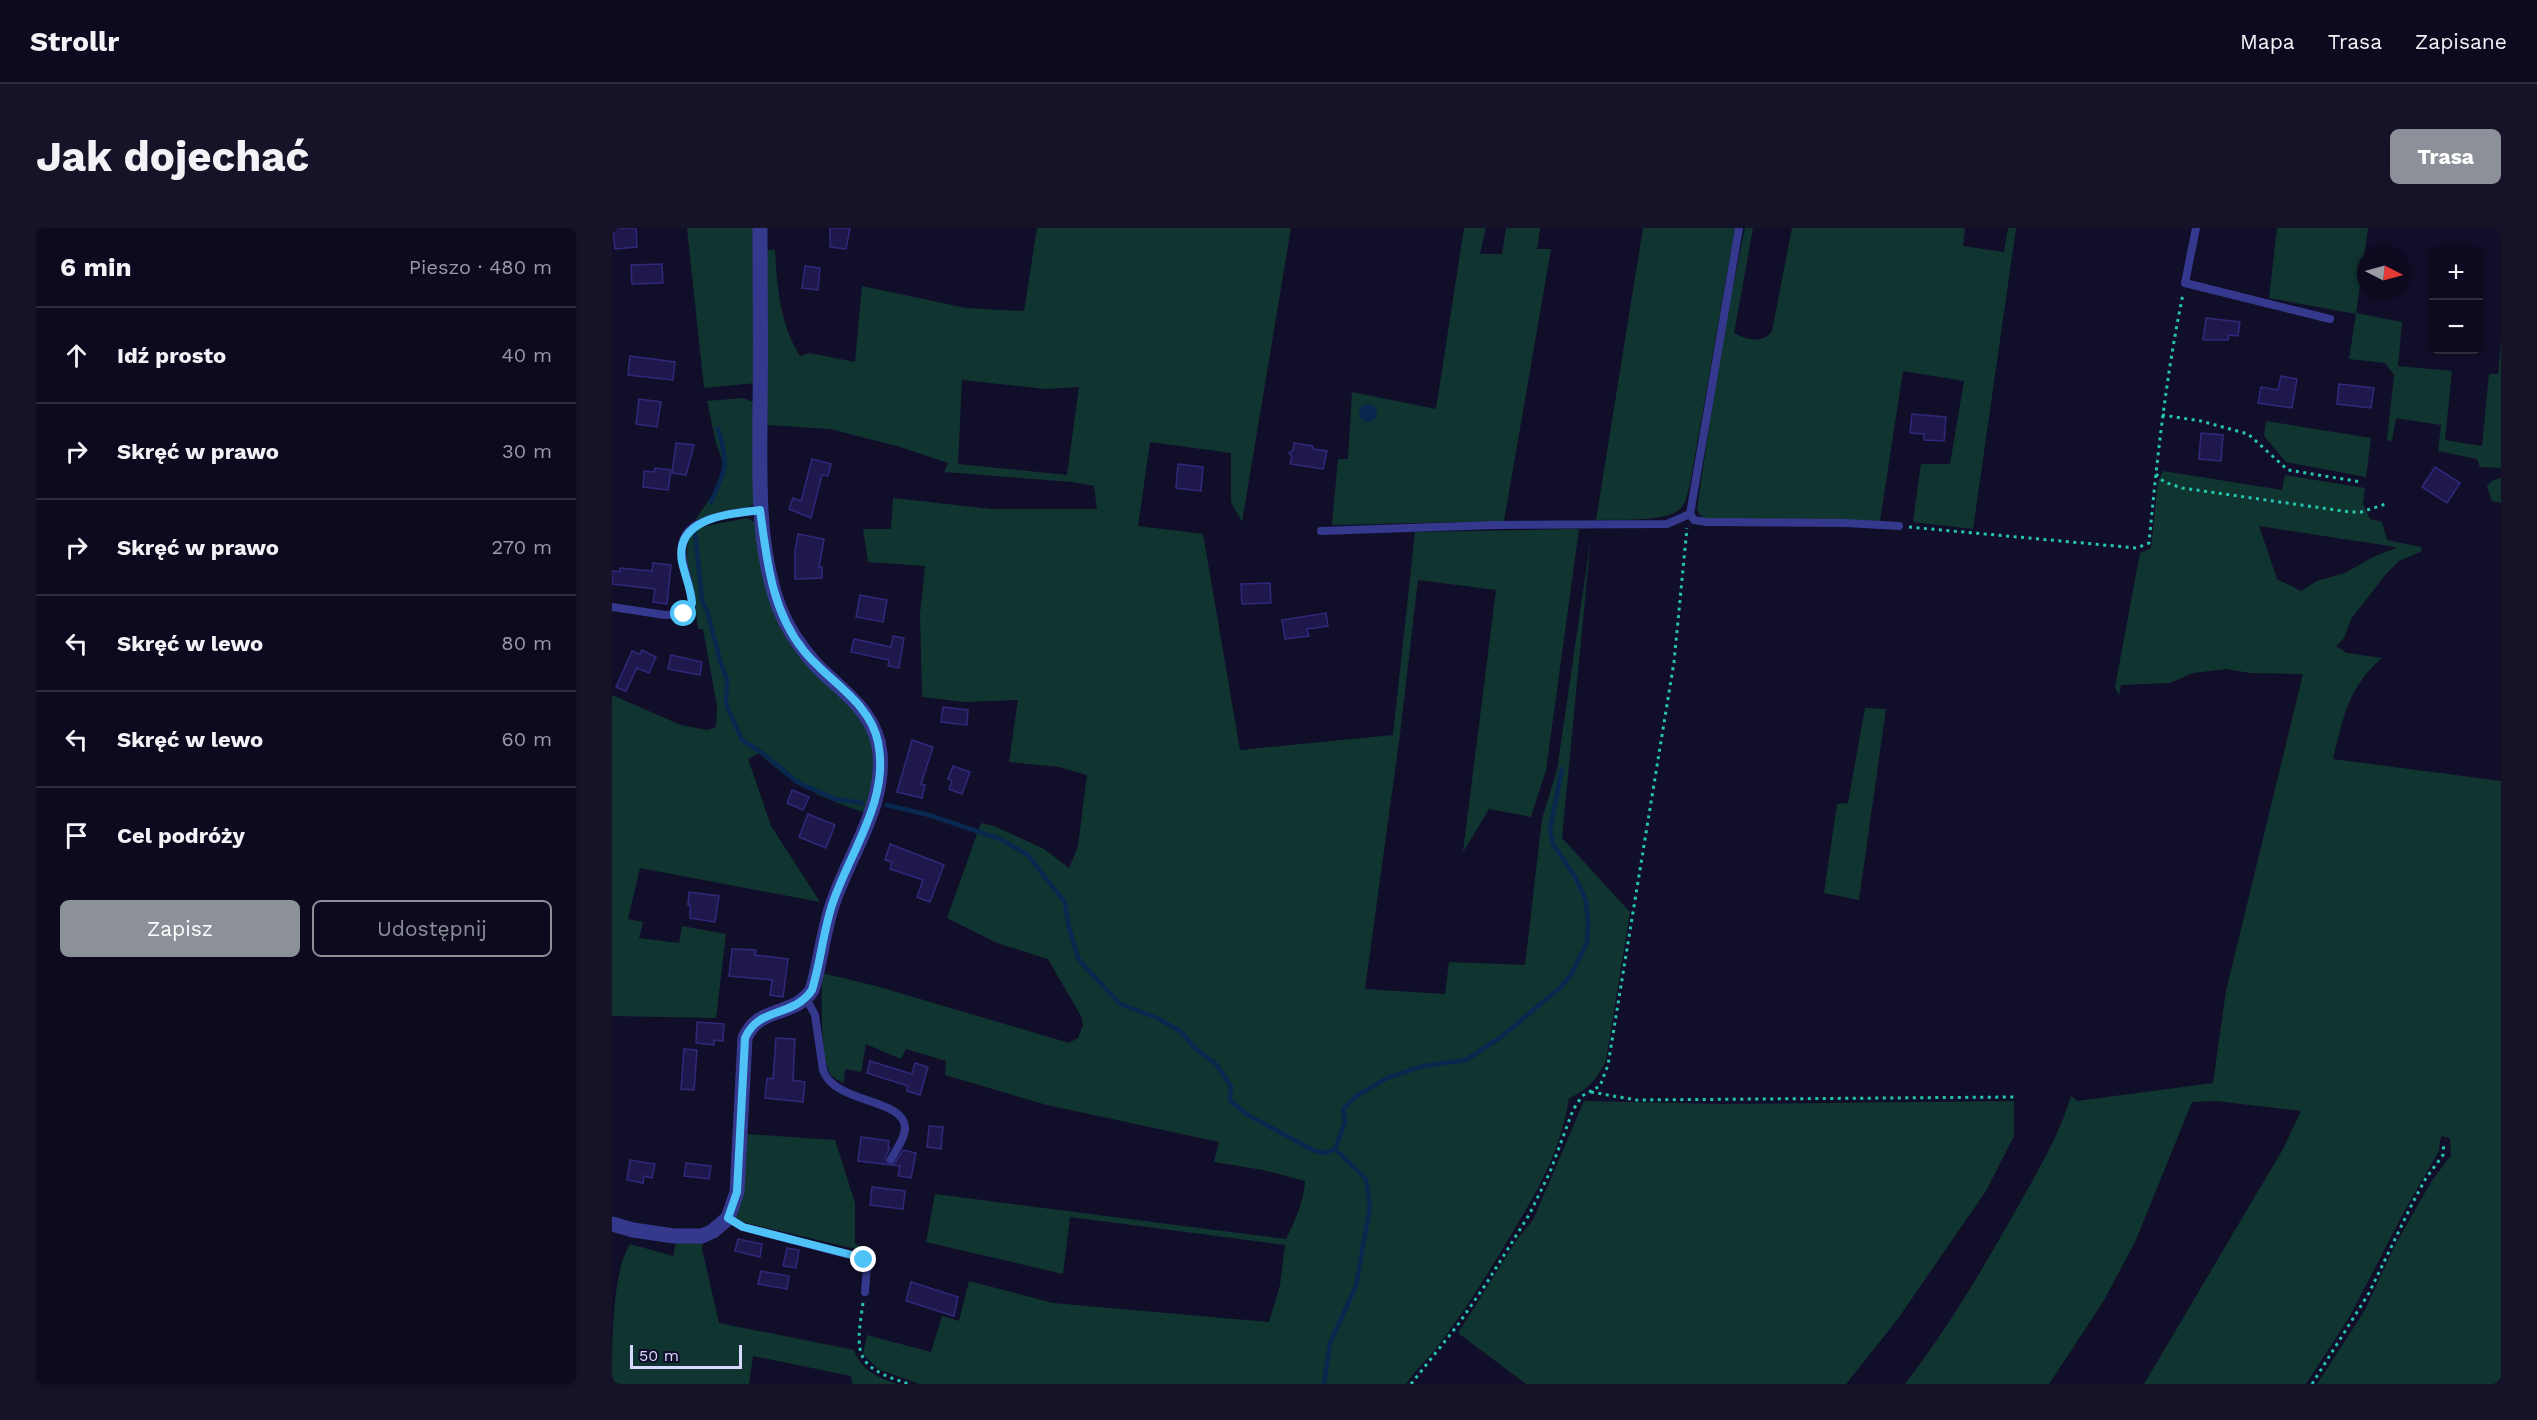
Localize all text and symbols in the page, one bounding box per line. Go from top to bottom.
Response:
text: Strollr [30,25,119,58]
text: Mapa [2240,29,2295,54]
text: Trasa [2328,29,2382,54]
text: Zapisane [2415,29,2507,54]
button: Trasa [2390,129,2501,184]
text: Jak dojechać [36,132,309,181]
north arrow [2357,246,2411,300]
map controls [2429,246,2483,354]
button: + [2429,246,2483,300]
text: 6 min [60,252,132,282]
text: Pieszo · 480 m [409,255,552,279]
button: − [2429,300,2483,354]
icon: ahead [60,339,93,372]
text: Idź prosto [117,343,226,368]
text: 40 m [501,343,552,367]
icon: right [60,435,93,468]
text: Skręć w prawo [117,439,279,464]
text: 30 m [502,439,552,463]
icon: right [60,531,93,564]
text: Skręć w prawo [117,535,279,560]
text: 270 m [492,535,552,559]
route start [670,600,696,626]
icon: left [60,627,93,660]
text: Skręć w lewo [117,631,263,656]
text: 80 m [501,631,552,655]
icon: left [60,723,93,756]
text: Skręć w lewo [117,727,263,752]
text: 60 m [502,727,552,751]
icon: arrive [60,819,93,852]
text: Cel podróży [117,823,245,848]
button: Zapisz [60,900,300,957]
button: Udostępnij [312,900,552,957]
route end [850,1246,876,1272]
scale bar [630,1342,742,1370]
text: 50 m [639,1346,679,1365]

